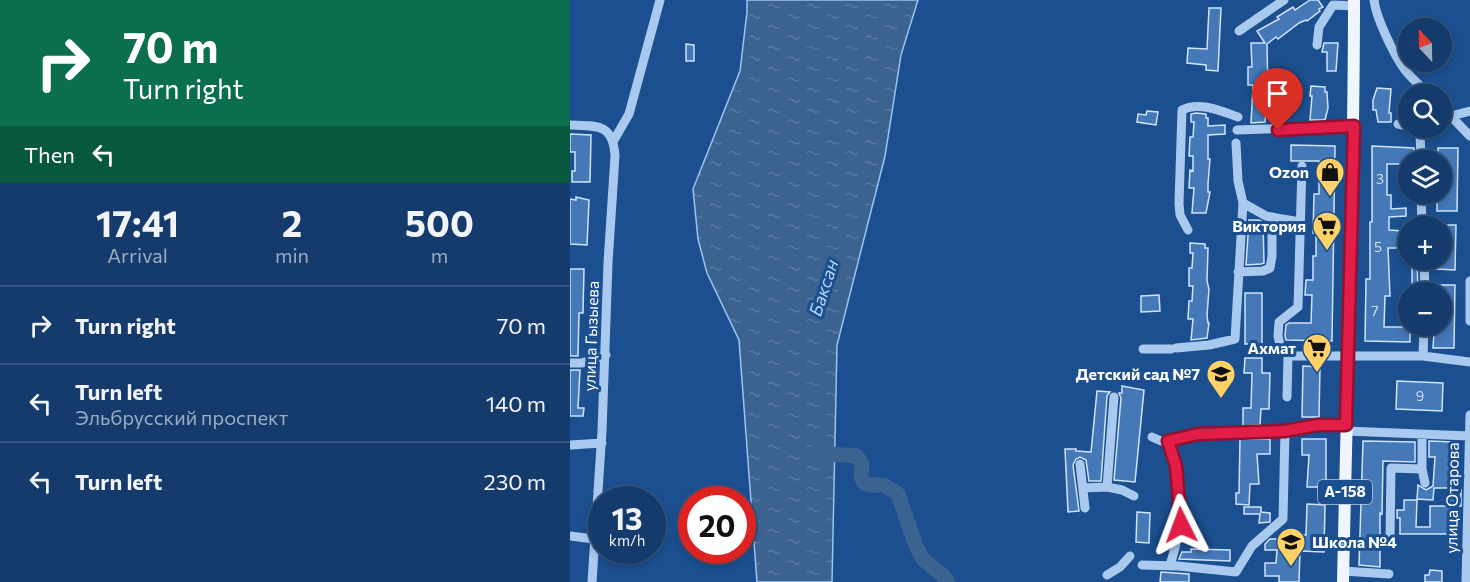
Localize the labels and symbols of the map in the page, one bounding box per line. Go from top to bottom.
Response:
north arrow [1398,18,1452,72]
pin [1252,68,1303,130]
shop icon: Ozon [1314,156,1346,198]
place label: Ozon [1269,162,1309,181]
house number: 3 [1376,170,1384,187]
supermarket icon: Виктория [1311,210,1343,252]
place label: Виктория [1232,216,1306,235]
house number: 5 [1374,238,1382,255]
water label: Баксан [804,257,843,319]
street label: улица Гызыева [579,280,602,392]
house number: 7 [1371,302,1379,319]
supermarket icon: Ахмат [1301,332,1333,374]
place label: Ахмат [1248,338,1296,357]
school or university icon: Детский сад №7 [1205,358,1237,400]
place label: Детский сад №7 [1076,364,1200,383]
house number: 9 [1416,387,1424,404]
street label: улица Отарова [1441,442,1462,554]
road number: А-158 [1318,480,1372,504]
speed limit sign: 20 [678,486,756,564]
position arrow [1149,493,1213,557]
school or university icon: Школа №4 [1275,526,1307,568]
place label: Школа №4 [1312,532,1397,551]

